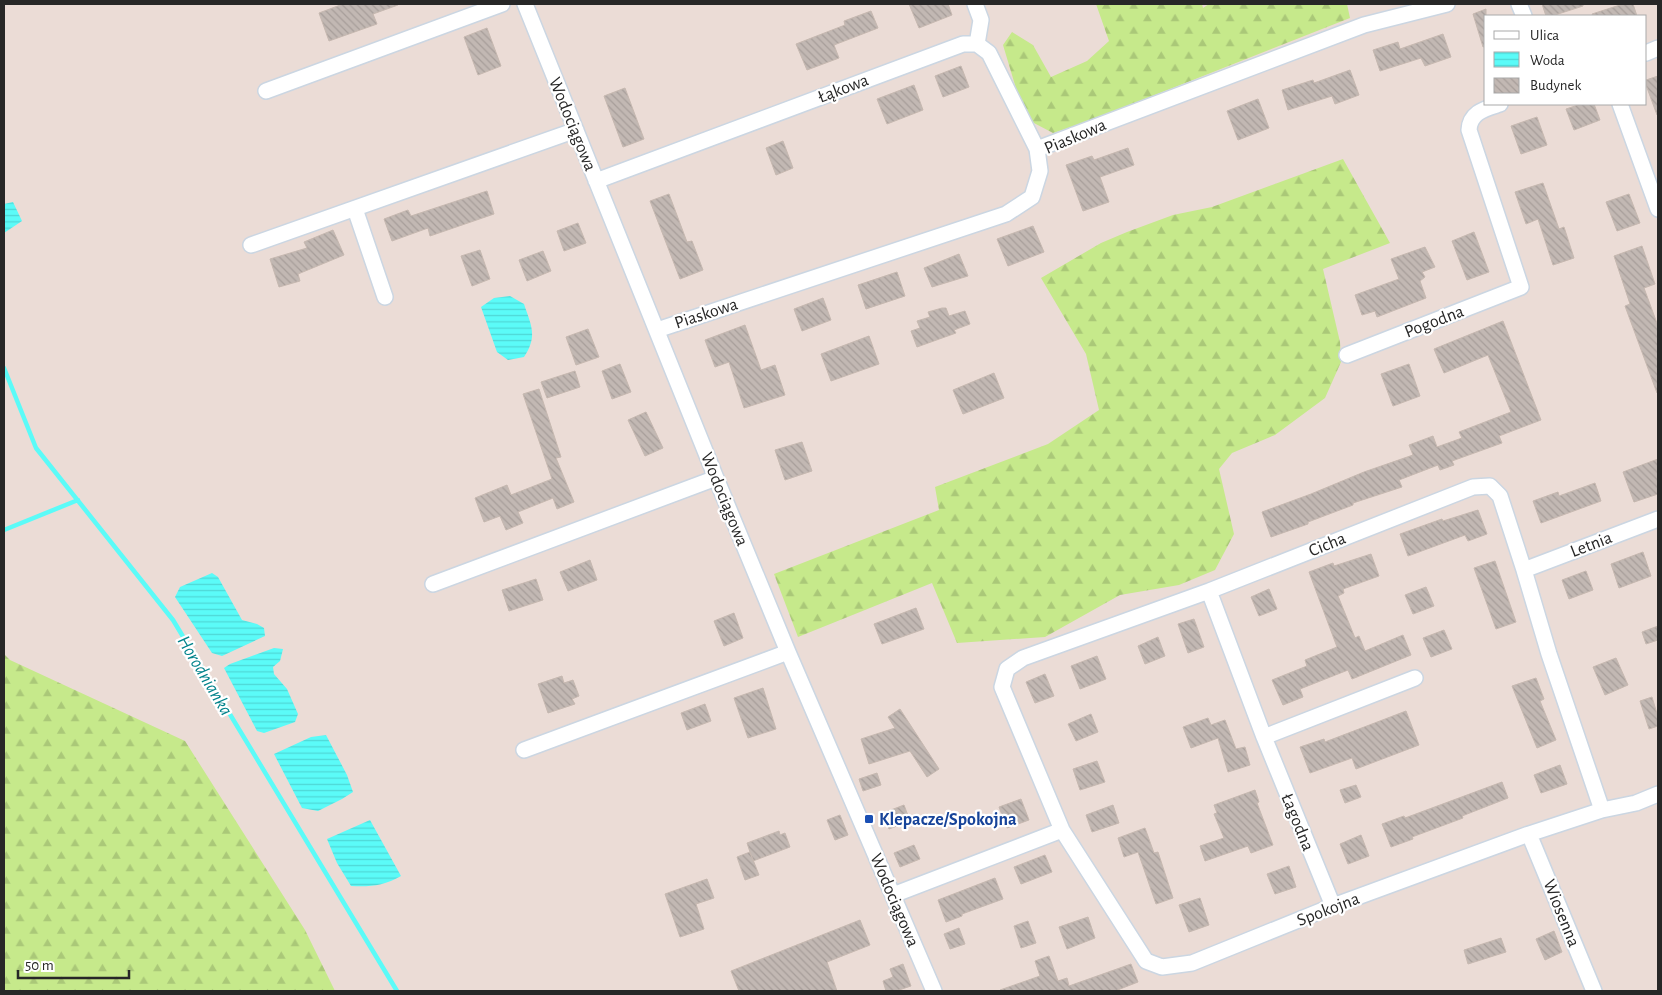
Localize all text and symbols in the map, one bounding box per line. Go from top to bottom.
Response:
legend [1484,15,1647,105]
text: Ulica [1530,28,1559,43]
text: Woda [1530,53,1565,68]
street label: Łąkowa [816,71,871,107]
street label: Wodociągowa [545,75,599,174]
text: Budynek [1530,78,1582,93]
street label: Piaskowa [1042,116,1109,158]
street label: Piaskowa [672,295,740,333]
street label: Pogodna [1402,302,1467,341]
street label: Wodociągowa [697,450,751,549]
street label: Cicha [1306,529,1349,560]
street label: Letnia [1568,529,1615,561]
water label: Horodnianka [174,633,236,719]
street label: Łagodna [1277,791,1317,854]
place label: Klepacze/Spokojna [879,811,1017,829]
marker: Klepacze/Spokojna [863,813,875,825]
street label: Wodociągowa [866,851,922,950]
street label: Wiosenna [1539,877,1583,950]
street label: Spokojna [1294,890,1362,930]
scale bar [18,948,129,980]
text: 50 m [25,958,54,973]

